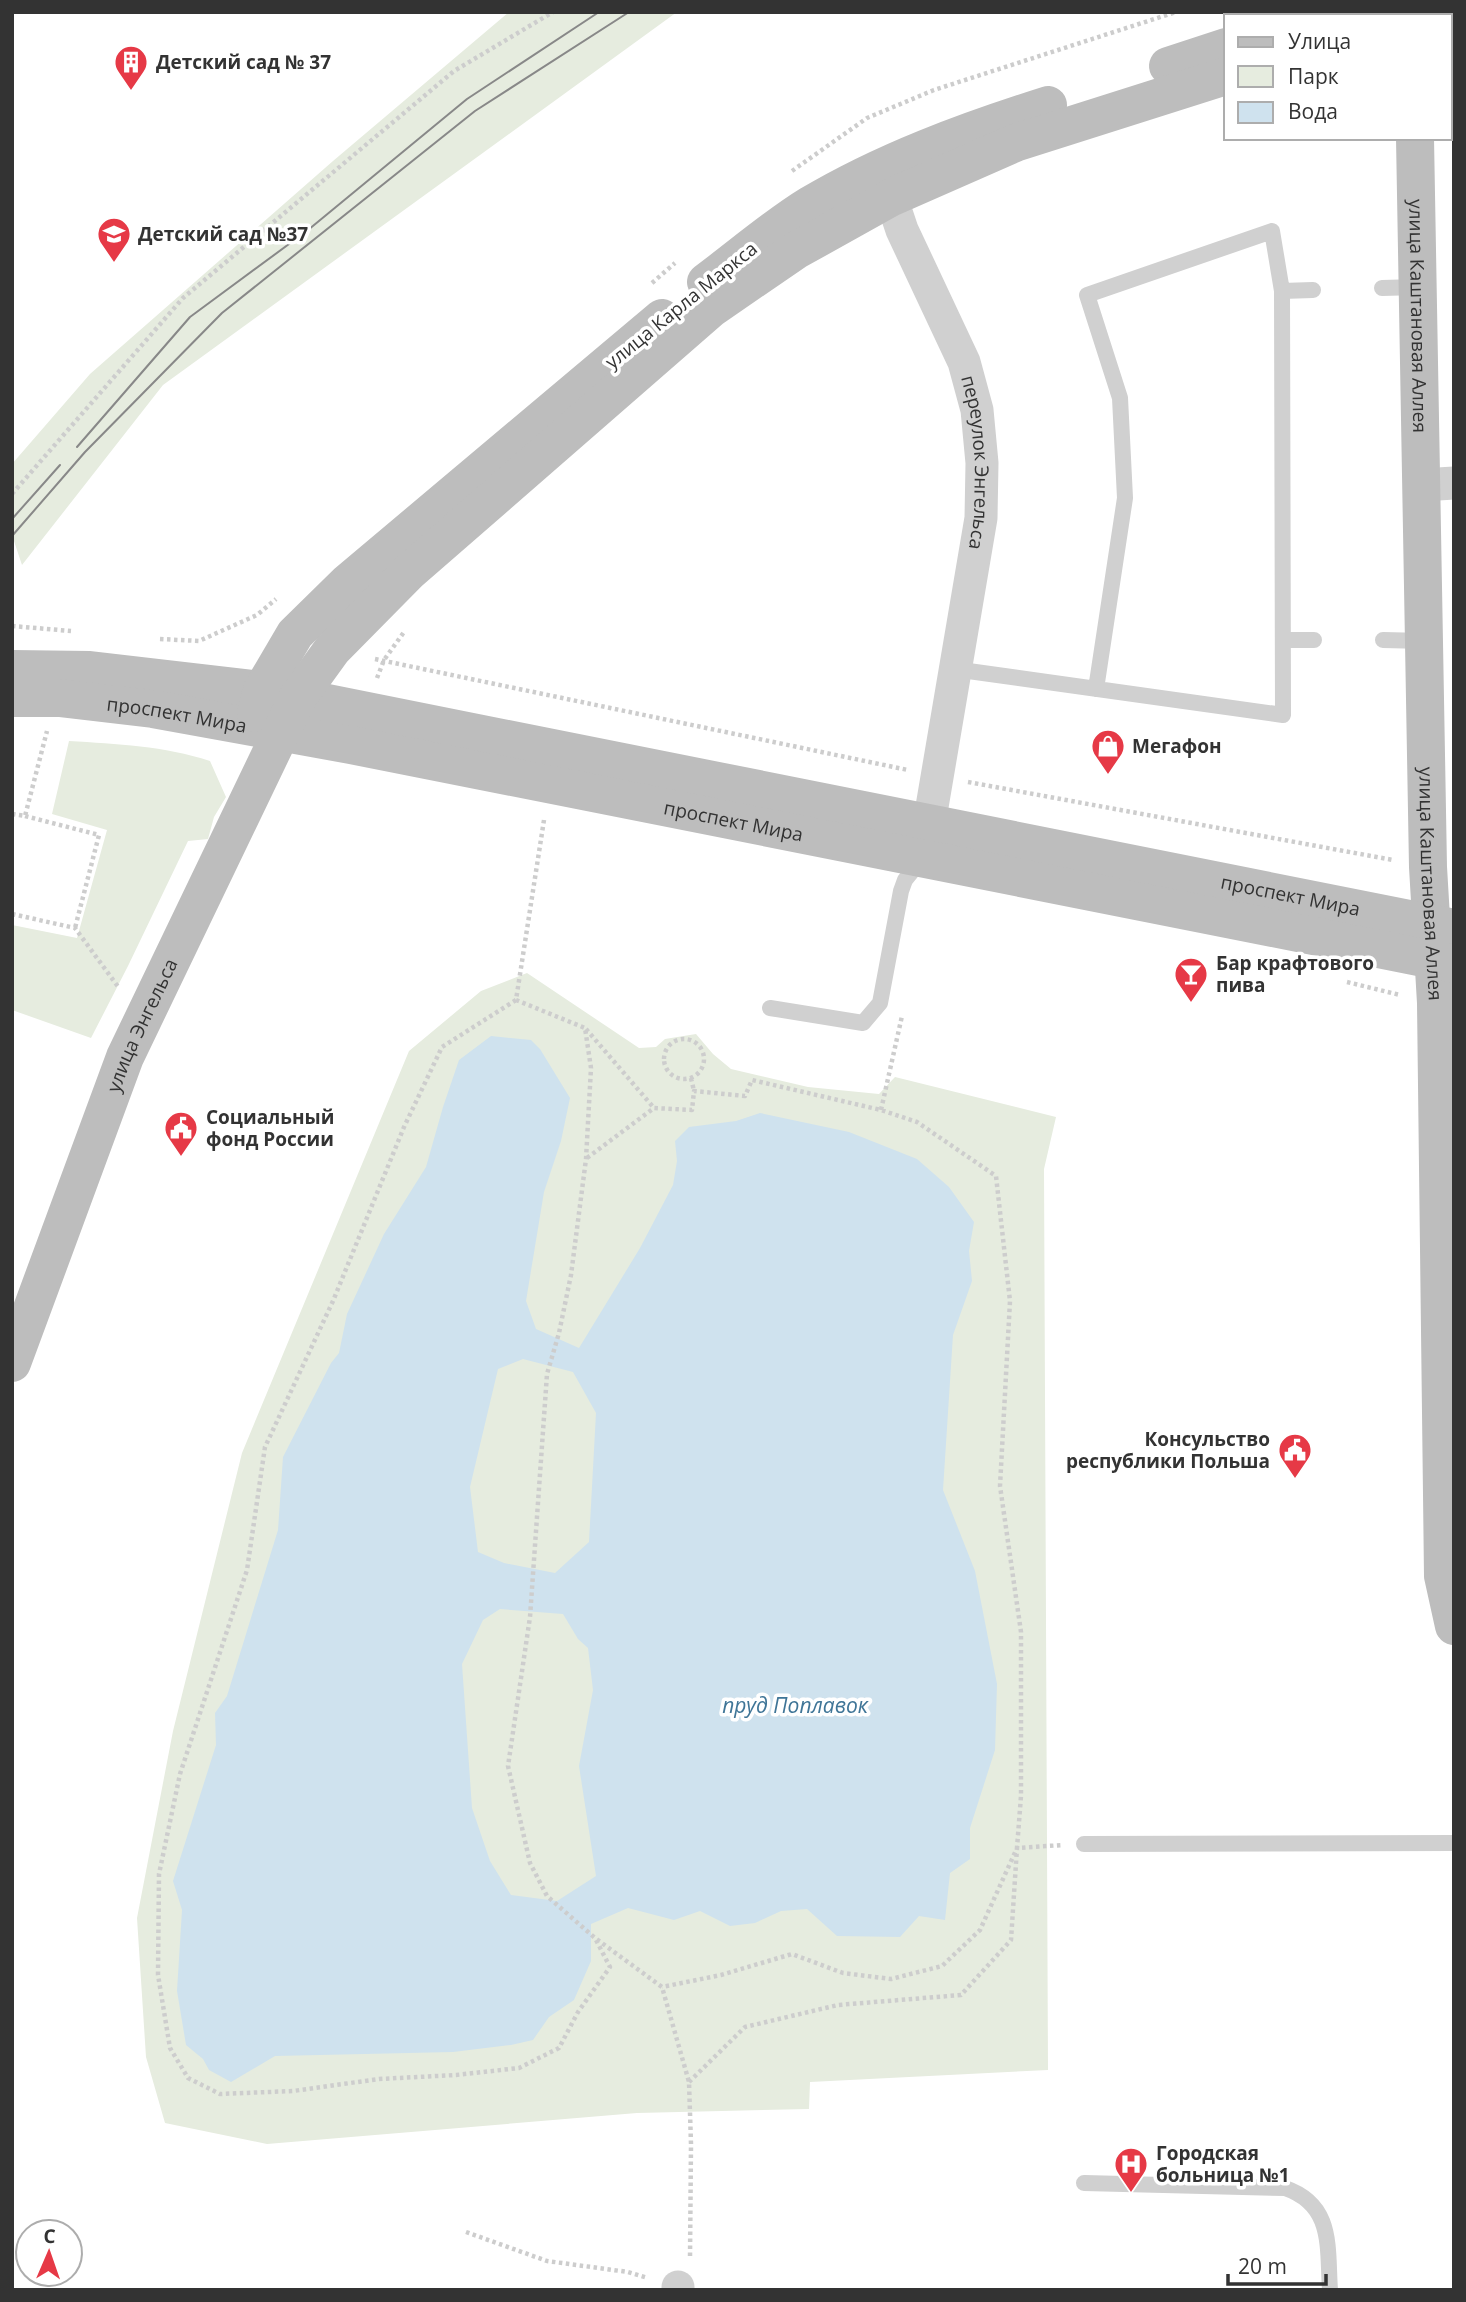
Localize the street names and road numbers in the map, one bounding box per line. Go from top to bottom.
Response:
street label: улица Каштановая Аллея [1403,199,1433,433]
street label: улица Карла Маркса [599,236,763,374]
street label: переулок Энгельса [955,372,995,552]
street label: проспект Мира [105,691,249,739]
street label: улица Каштановая Аллея [1413,767,1449,1001]
street label: проспект Мира [662,794,806,848]
street label: проспект Мира [1219,869,1362,922]
street label: улица Энгельса [100,954,184,1096]

